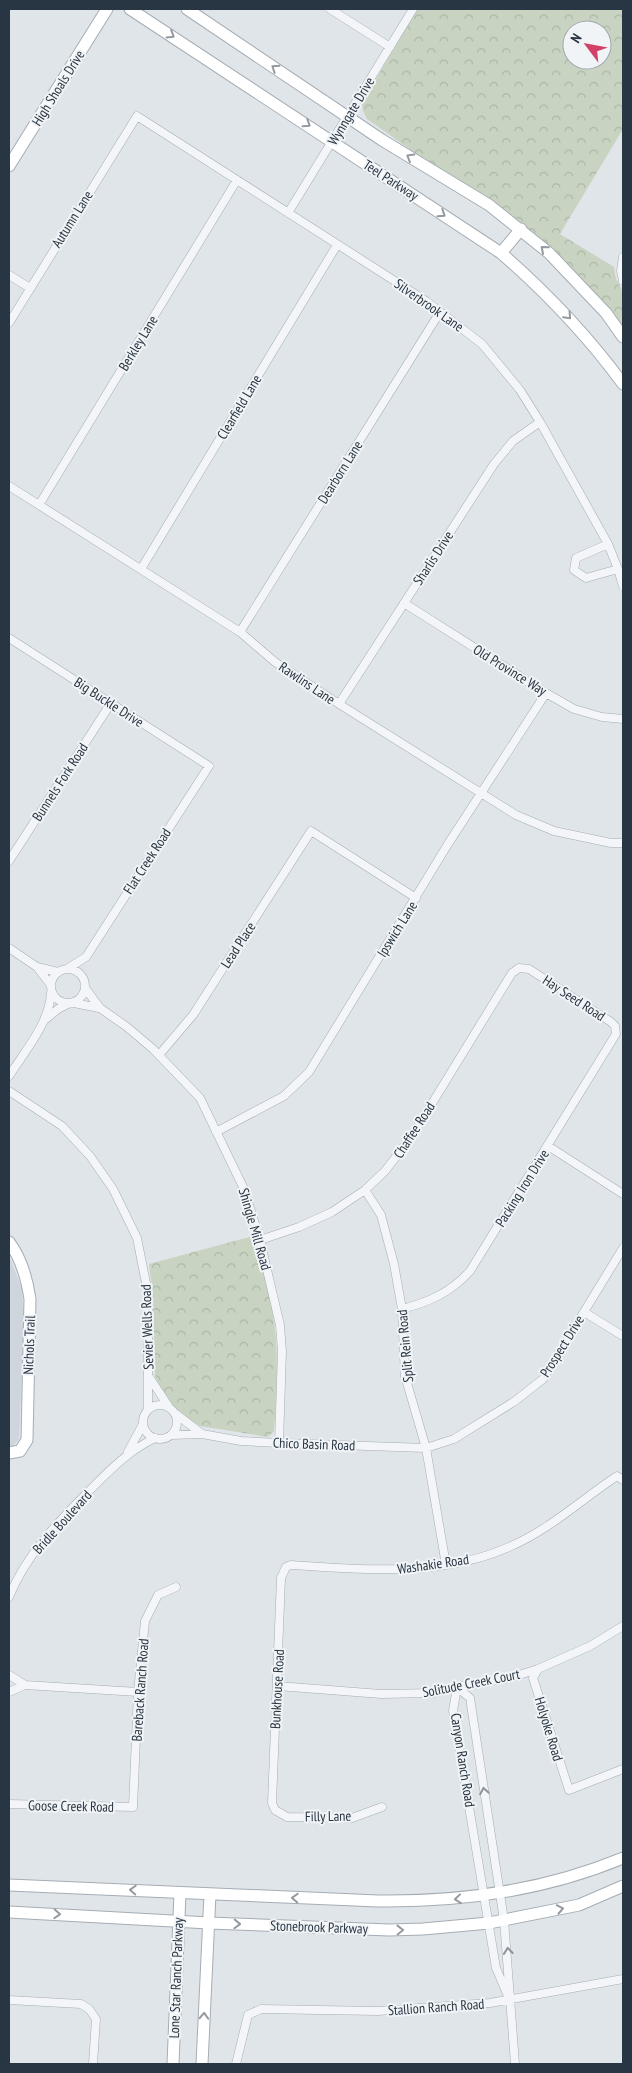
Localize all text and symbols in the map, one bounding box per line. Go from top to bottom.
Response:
north arrow [562,20,612,70]
one-way arrow [165,29,175,38]
text: N [566,30,586,46]
street label: High Shoals Drive [28,47,89,129]
one-way arrow [271,64,280,74]
street label: Wynngate Drive [324,73,378,148]
one-way arrow [301,118,310,127]
one-way arrow [407,154,416,164]
street label: Teel Parkway [360,155,423,205]
street label: Autumn Lane [47,187,97,251]
one-way arrow [437,208,446,217]
one-way arrow [540,245,549,254]
street label: Silverbrook Lane [391,275,467,336]
one-way arrow [562,310,571,319]
street label: Berkley Lane [114,312,162,374]
street label: Clearfield Lane [213,371,265,443]
street label: Dearborn Lane [314,437,366,507]
street label: Sharlis Drive [409,527,457,588]
street label: Old Province Way [470,640,551,700]
street label: Rawlins Lane [275,658,339,708]
street label: Big Buckle Drive [71,673,147,731]
street label: Bunnels Fork Road [28,740,92,824]
street label: Flat Creek Road [119,825,175,897]
street label: Ipswich Lane [373,897,421,960]
street label: Lead Place [216,918,260,971]
street label: Hay Seed Road [539,971,609,1025]
street label: Chaffee Road [389,1098,439,1162]
street label: Packing Iron Drive [491,1146,553,1230]
street label: Shingle Mill Road [235,1186,275,1272]
street label: Sevier Wells Road [137,1284,157,1370]
street label: Split Rein Road [393,1309,417,1383]
street label: Prospect Drive [536,1312,588,1380]
street label: Nichols Trail [19,1314,39,1375]
street label: Chico Basin Road [273,1434,355,1454]
street label: Bridle Boulevard [29,1486,95,1558]
street label: Washakie Road [396,1550,470,1578]
street label: Bareback Ranch Road [127,1638,153,1742]
street label: Bunkhouse Road [266,1649,288,1729]
street label: Solitude Creek Court [421,1665,521,1701]
street label: Holyoke Road [531,1695,567,1763]
street label: Canyon Ranch Road [447,1712,479,1808]
one-way arrow [480,1786,490,1795]
street label: Goose Creek Road [28,1796,114,1816]
street label: Filly Lane [305,1807,352,1825]
one-way arrow [129,1885,137,1896]
one-way arrow [291,1892,299,1903]
one-way arrow [453,1893,461,1904]
one-way arrow [556,1904,565,1914]
one-way arrow [54,1909,62,1920]
street label: Stonebrook Parkway [270,1916,369,1938]
street label: Lone Star Ranch Parkway [165,1917,187,2039]
one-way arrow [233,1918,241,1929]
one-way arrow [396,1925,404,1935]
one-way arrow [502,1947,513,1955]
street label: Stallion Ranch Road [387,1995,485,2019]
one-way arrow [199,2011,209,2019]

